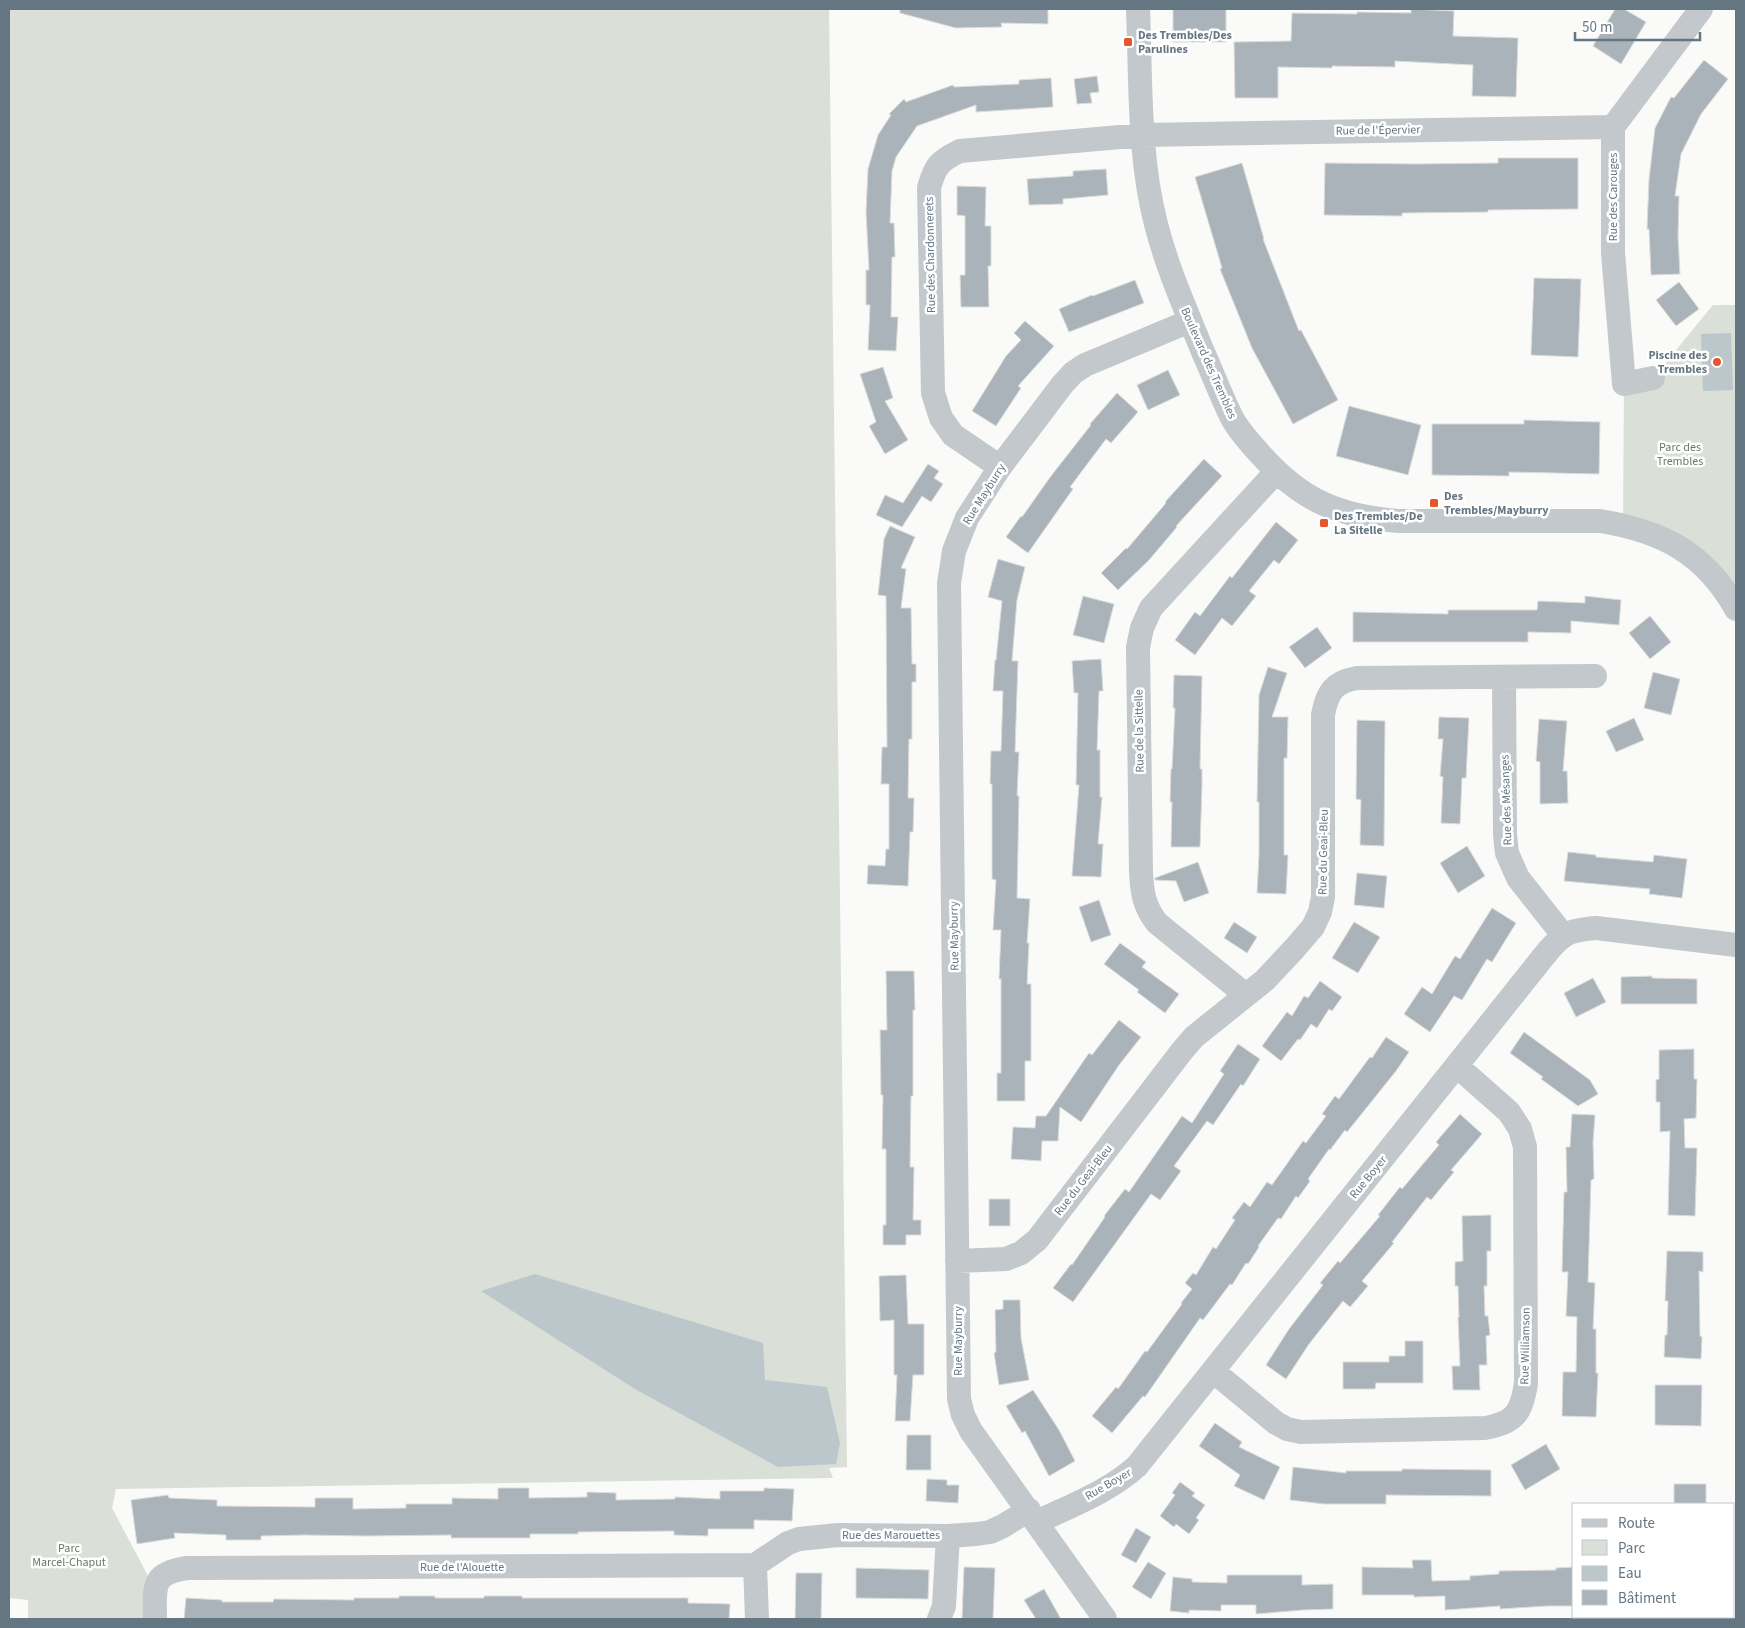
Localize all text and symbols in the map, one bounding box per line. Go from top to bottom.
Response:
scale bar [1575,10,1700,42]
text: 50 m [1582,17,1612,38]
place label: Des Trembles/Des Parulines [1138,27,1232,58]
marker: Des Trembles/Des Parulines [1122,36,1134,48]
street label: Rue de l'Épervier [1335,121,1421,140]
street label: Rue des Carouges [1605,153,1622,241]
street label: Rue des Chardonnerets [921,197,940,313]
street label: Boulevard des Trembles [1176,305,1241,422]
place label: Piscine des Trembles [1648,347,1707,378]
marker: Piscine des Trembles [1711,356,1723,368]
park label: Parc des Trembles [1657,439,1703,470]
street label: Rue Mayburry [959,460,1010,528]
place label: Des Trembles/Mayburry [1444,488,1549,519]
marker: Des Trembles/Mayburry [1428,497,1440,509]
place label: Des Trembles/De La Sitelle [1334,508,1423,539]
marker: Des Trembles/De La Sitelle [1318,517,1330,529]
street label: Rue de la Sittelle [1130,689,1149,773]
street label: Rue des Mésanges [1496,754,1517,846]
street label: Rue du Geai-Bleu [1314,809,1333,895]
street label: Rue Mayburry [945,901,964,971]
street label: Rue du Geai-Bleu [1050,1141,1117,1219]
street label: Rue Boyer [1346,1152,1392,1202]
street label: Rue Mayburry [950,1306,967,1376]
street label: Rue Williamson [1516,1307,1535,1385]
street label: Rue Boyer [1082,1464,1135,1505]
legend [1572,1503,1735,1618]
text: Route [1618,1513,1655,1534]
street label: Rue des Marouettes [842,1527,940,1544]
text: Parc [1618,1538,1645,1559]
park label: Parc Marcel-Chaput [32,1540,106,1571]
street label: Rue de l'Alouette [420,1559,504,1576]
text: Eau [1618,1563,1642,1584]
text: Bâtiment [1618,1588,1676,1609]

